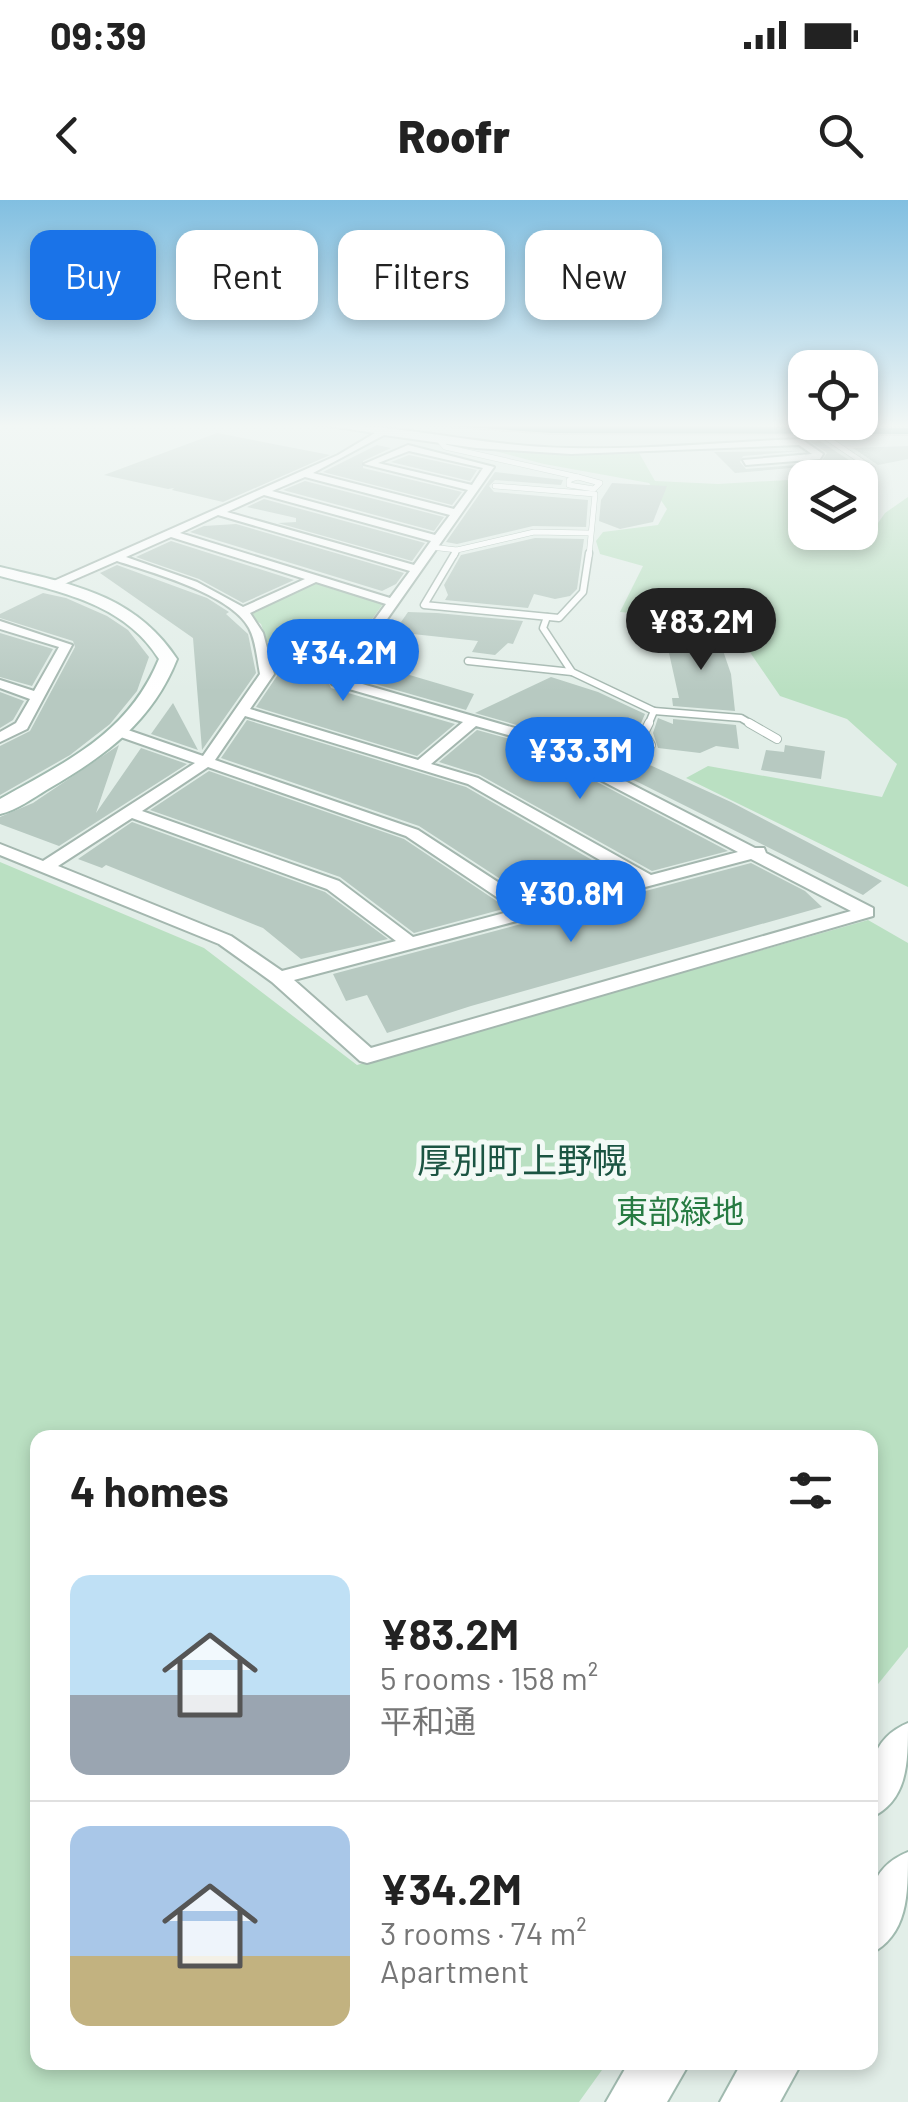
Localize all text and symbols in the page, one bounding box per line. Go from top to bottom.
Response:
text: 09:39 [50,12,146,58]
icon: back [40,108,95,163]
text: Roofr [398,108,510,162]
icon: search [813,108,868,163]
chip: Buy [30,230,156,320]
chip: Rent [176,230,318,320]
chip: Filters [338,230,505,320]
chip: New [525,230,662,320]
map controls [788,350,878,550]
button: locate [788,350,878,440]
button: layers [788,460,878,550]
pin: ¥83.2M [620,588,782,673]
text: ¥83.2M [648,601,754,639]
pin: ¥34.2M [262,619,424,704]
text: ¥34.2M [289,632,397,670]
pin: ¥33.3M [499,717,661,802]
text: ¥33.3M [527,730,633,768]
pin: ¥30.8M [490,860,652,945]
text: ¥30.8M [518,873,624,911]
district label: 厚別町上野幌 [417,1138,627,1180]
park label: 東部緑地 [616,1191,744,1229]
icon: filters [783,1463,838,1518]
text: 4 homes [70,1465,229,1515]
text: ¥83.2M [380,1608,519,1658]
icon: home [150,1615,270,1735]
text: 5 rooms · 158 m² [380,1658,598,1696]
text: 平和通 [380,1701,476,1739]
text: ¥34.2M [380,1863,522,1913]
icon: home [150,1866,270,1986]
text: 3 rooms · 74 m² [380,1913,587,1951]
text: Apartment [380,1951,529,1989]

